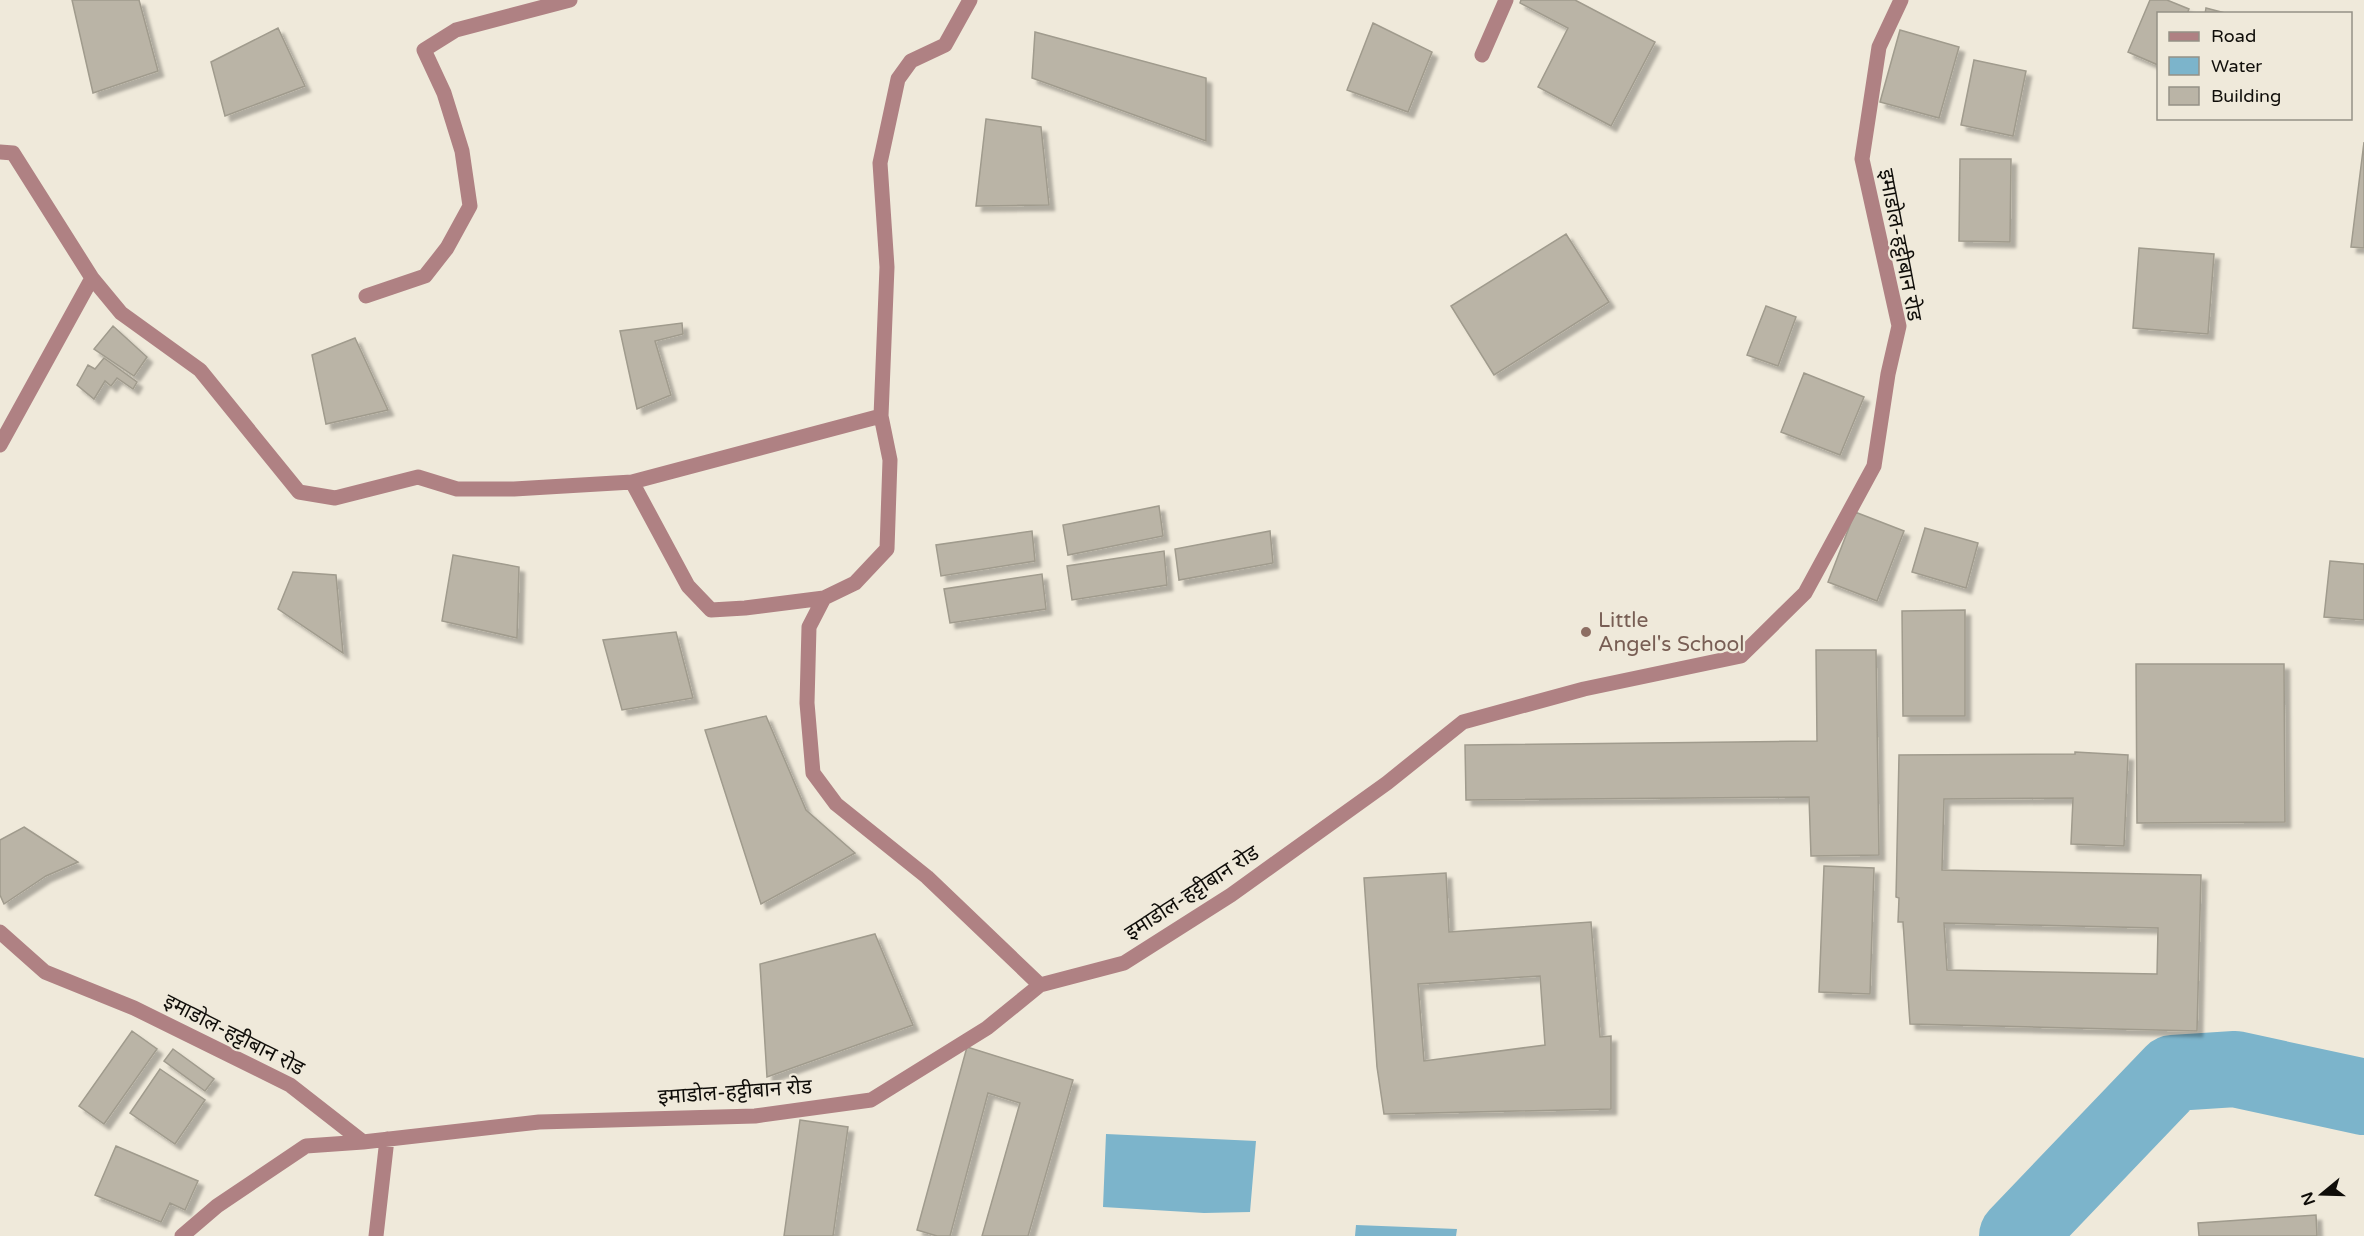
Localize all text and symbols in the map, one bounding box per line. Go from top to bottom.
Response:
legend [2157,12,2352,120]
text: Road [2211,25,2256,47]
text: Water [2211,55,2262,77]
text: Building [2211,85,2281,107]
street label: इमाडोल-हट्टीबान रोड [1873,167,1927,324]
place label: Little Angel's School [1598,608,1745,657]
marker: Little Angel's School [1579,625,1593,639]
street label: इमाडोल-हट्टीबान रोड [1120,840,1264,946]
street label: इमाडोल-हट्टीबान रोड [160,989,309,1082]
street label: इमाडोल-हट्टीबान रोड [657,1074,814,1110]
north arrow [2292,1164,2352,1224]
text: N [2297,1189,2320,1208]

